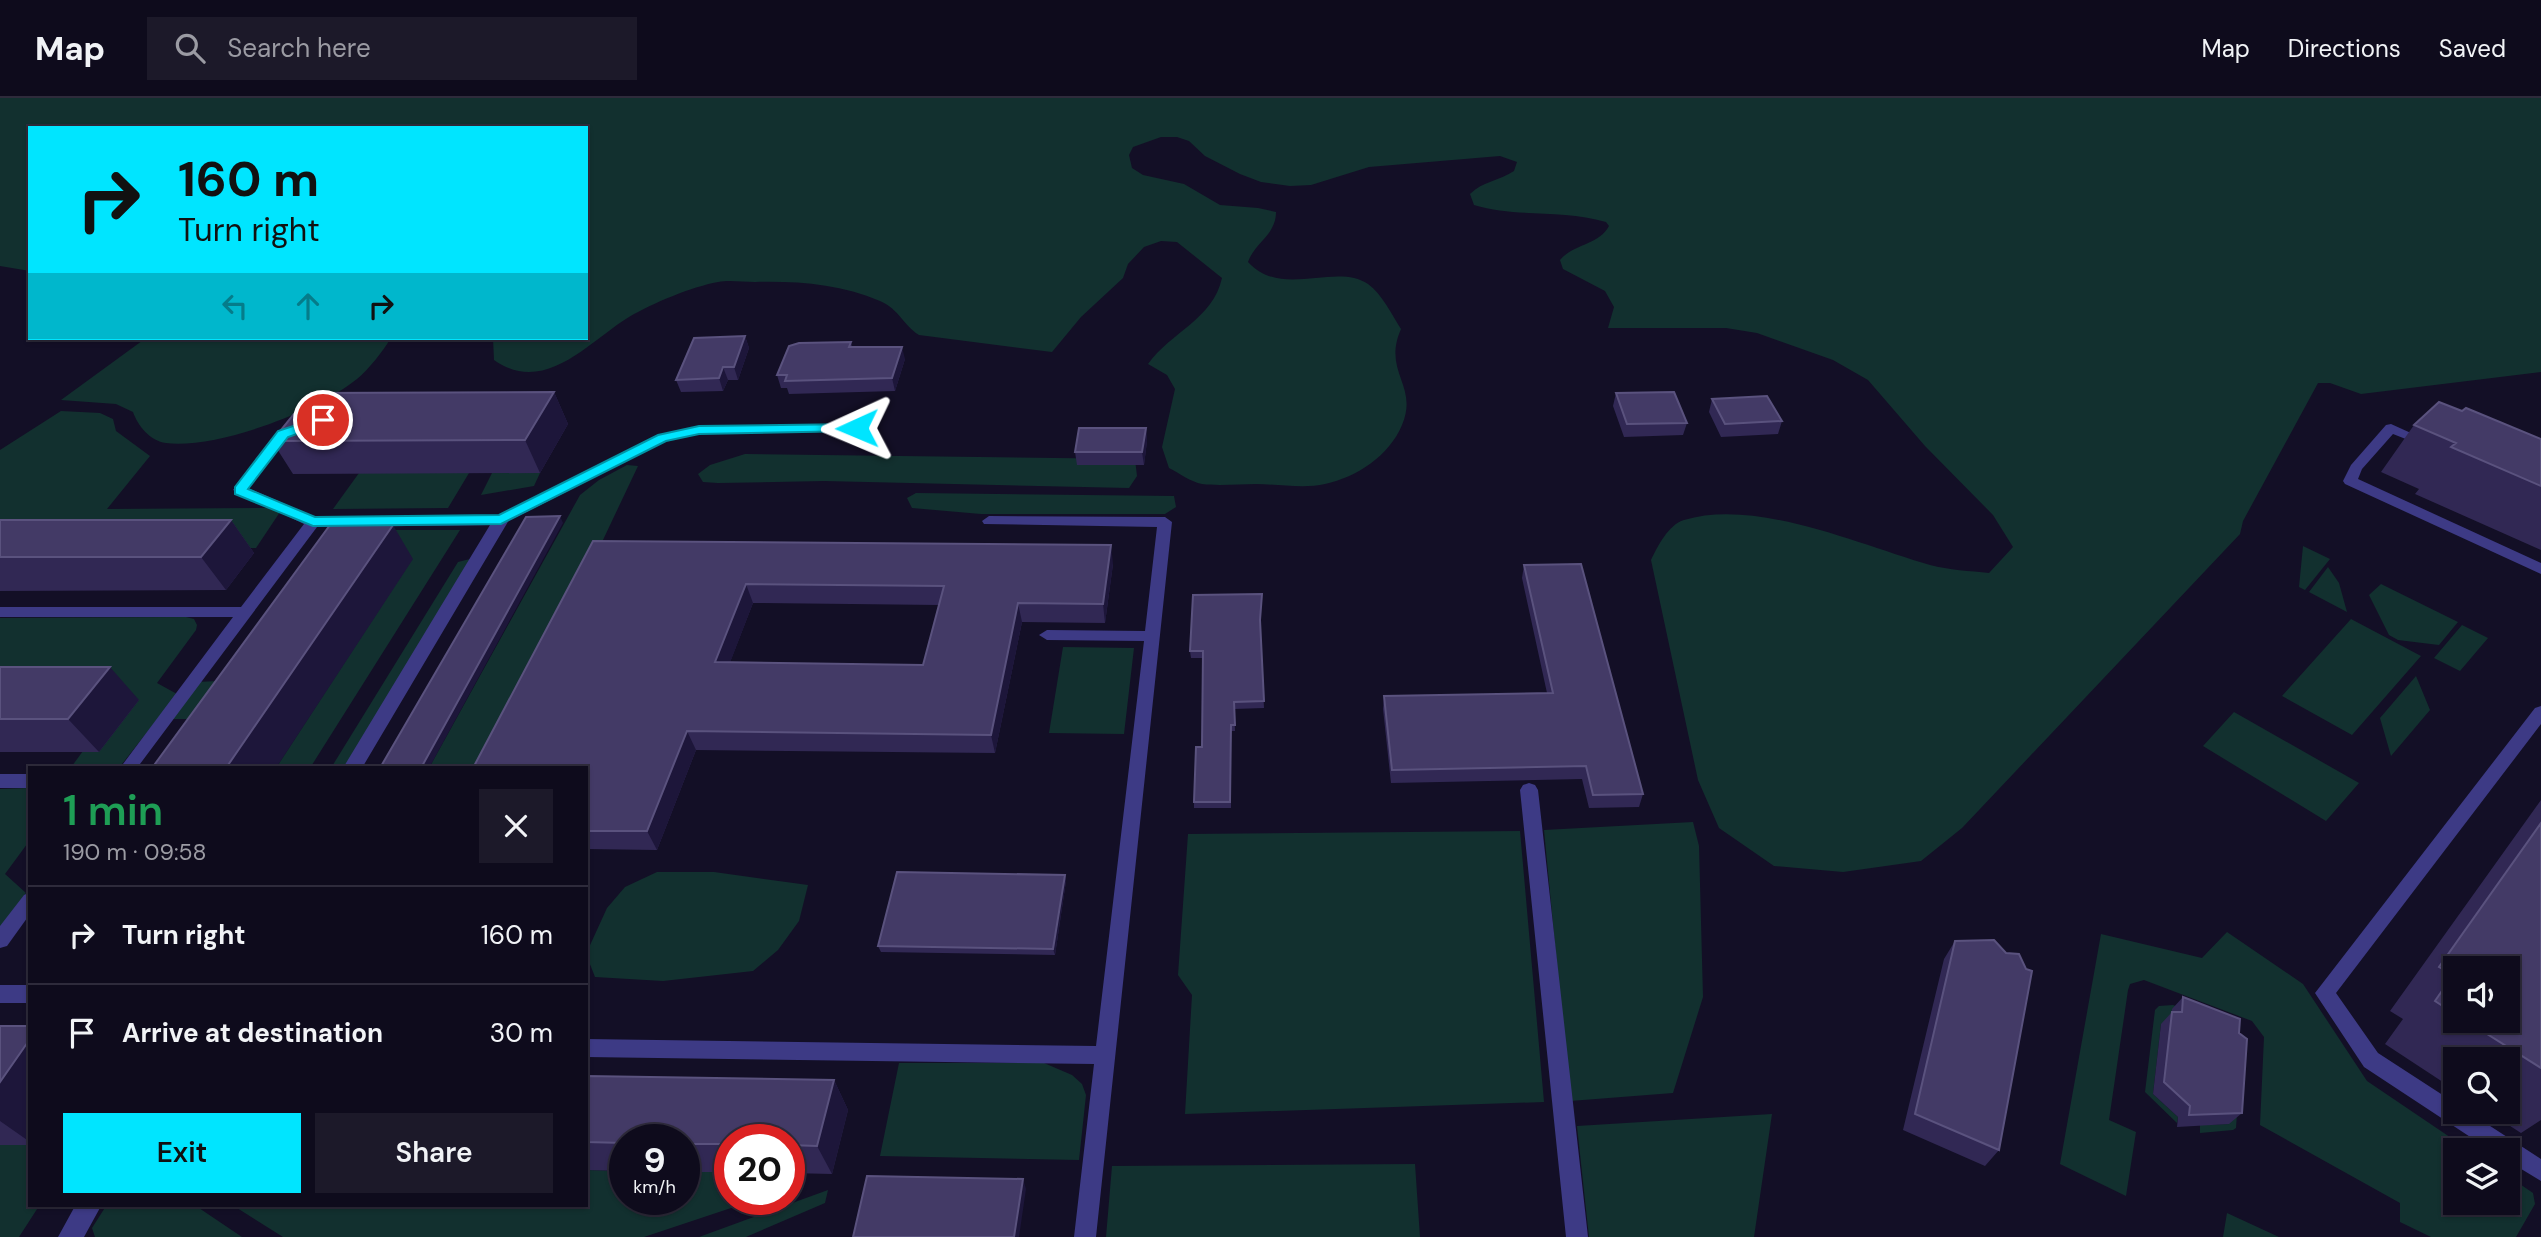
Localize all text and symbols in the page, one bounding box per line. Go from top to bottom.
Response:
search box [147,17,637,80]
text: Map [35,27,105,70]
icon: search [171,29,209,67]
text: Search here [227,31,371,65]
text: Map [2202,33,2250,64]
text: Directions [2288,33,2401,64]
text: Saved [2439,33,2506,64]
text: 160 m [178,147,319,211]
icon: right [63,154,154,245]
text: Turn right [178,209,320,251]
icon: left [216,287,254,325]
icon: ahead [289,287,327,325]
icon: right [362,287,400,325]
pin [293,390,353,450]
position arrow [820,391,894,465]
icon: arrive [304,401,342,439]
text: 1 min [63,783,163,838]
button: close [479,789,553,863]
text: 190 m · 09:58 [63,837,207,867]
icon: right [63,916,101,954]
text: Turn right [122,918,246,952]
text: 160 m [481,918,553,952]
map controls [2443,956,2520,1215]
button: sound [2443,956,2520,1033]
icon: arrive [63,1014,101,1052]
text: Arrive at destination [122,1016,383,1050]
text: 30 m [490,1016,553,1050]
button: search [2443,1047,2520,1124]
button: Exit [63,1113,301,1193]
button: Share [315,1113,553,1193]
speed limit sign: 20 [714,1124,805,1215]
text: 9 [643,1137,666,1183]
button: layers [2443,1138,2520,1215]
text: km/h [633,1175,676,1199]

